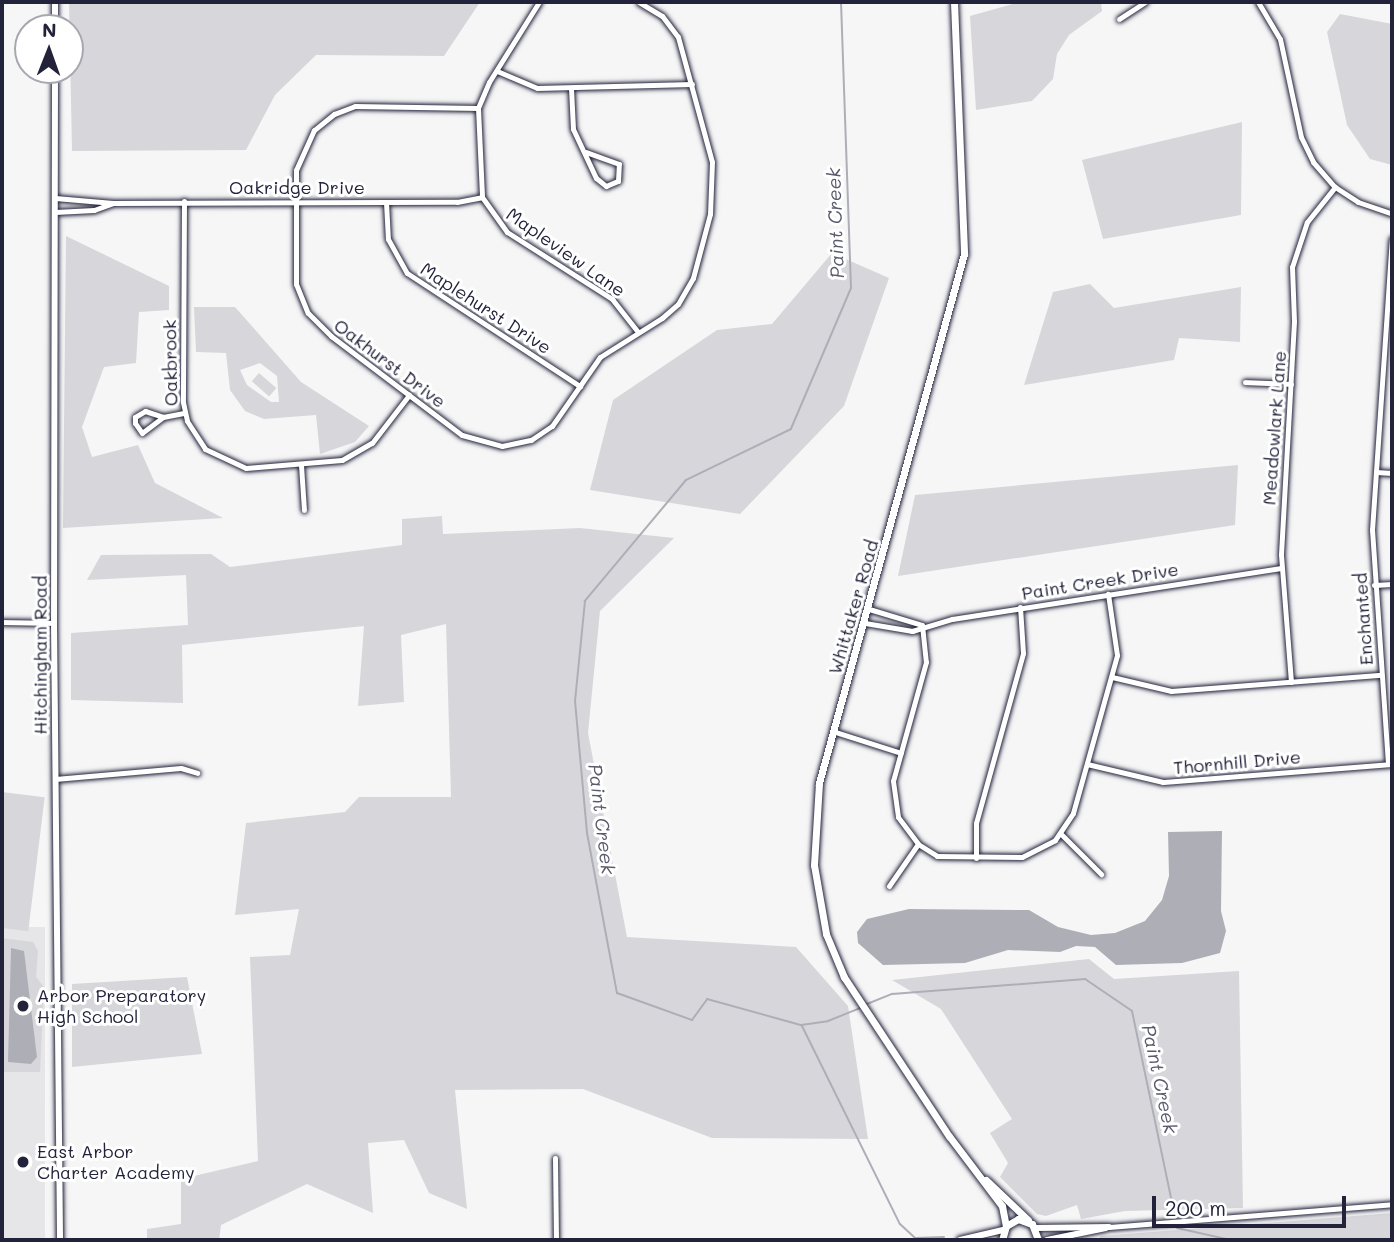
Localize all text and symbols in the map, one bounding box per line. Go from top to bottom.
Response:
north arrow [14,14,84,84]
text: N [42,17,57,42]
water label: Paint Creek [822,167,848,279]
street label: Oakridge Drive [229,176,365,198]
street label: Mapleview Lane [502,203,630,301]
street label: Maplehurst Drive [417,258,555,358]
street label: Oakhurst Drive [330,314,450,412]
street label: Oakbrook [158,320,182,406]
street label: Meadowlark Lane [1258,350,1290,506]
street label: Whittaker Road [823,537,883,677]
street label: Paint Creek Drive [1020,558,1180,604]
street label: Enchanted [1349,572,1377,666]
street label: Hitchingham Road [29,575,51,735]
street label: Thornhill Drive [1172,746,1302,778]
water label: Paint Creek [584,763,620,875]
place label: Arbor Preparatory High School [37,985,206,1028]
marker: Arbor Preparatory High School [15,998,31,1014]
water label: Paint Creek [1137,1022,1183,1136]
place label: East Arbor Charter Academy [37,1141,195,1184]
marker: East Arbor Charter Academy [15,1154,31,1170]
scale bar [1156,1182,1350,1226]
text: 200 m [1165,1194,1226,1221]

